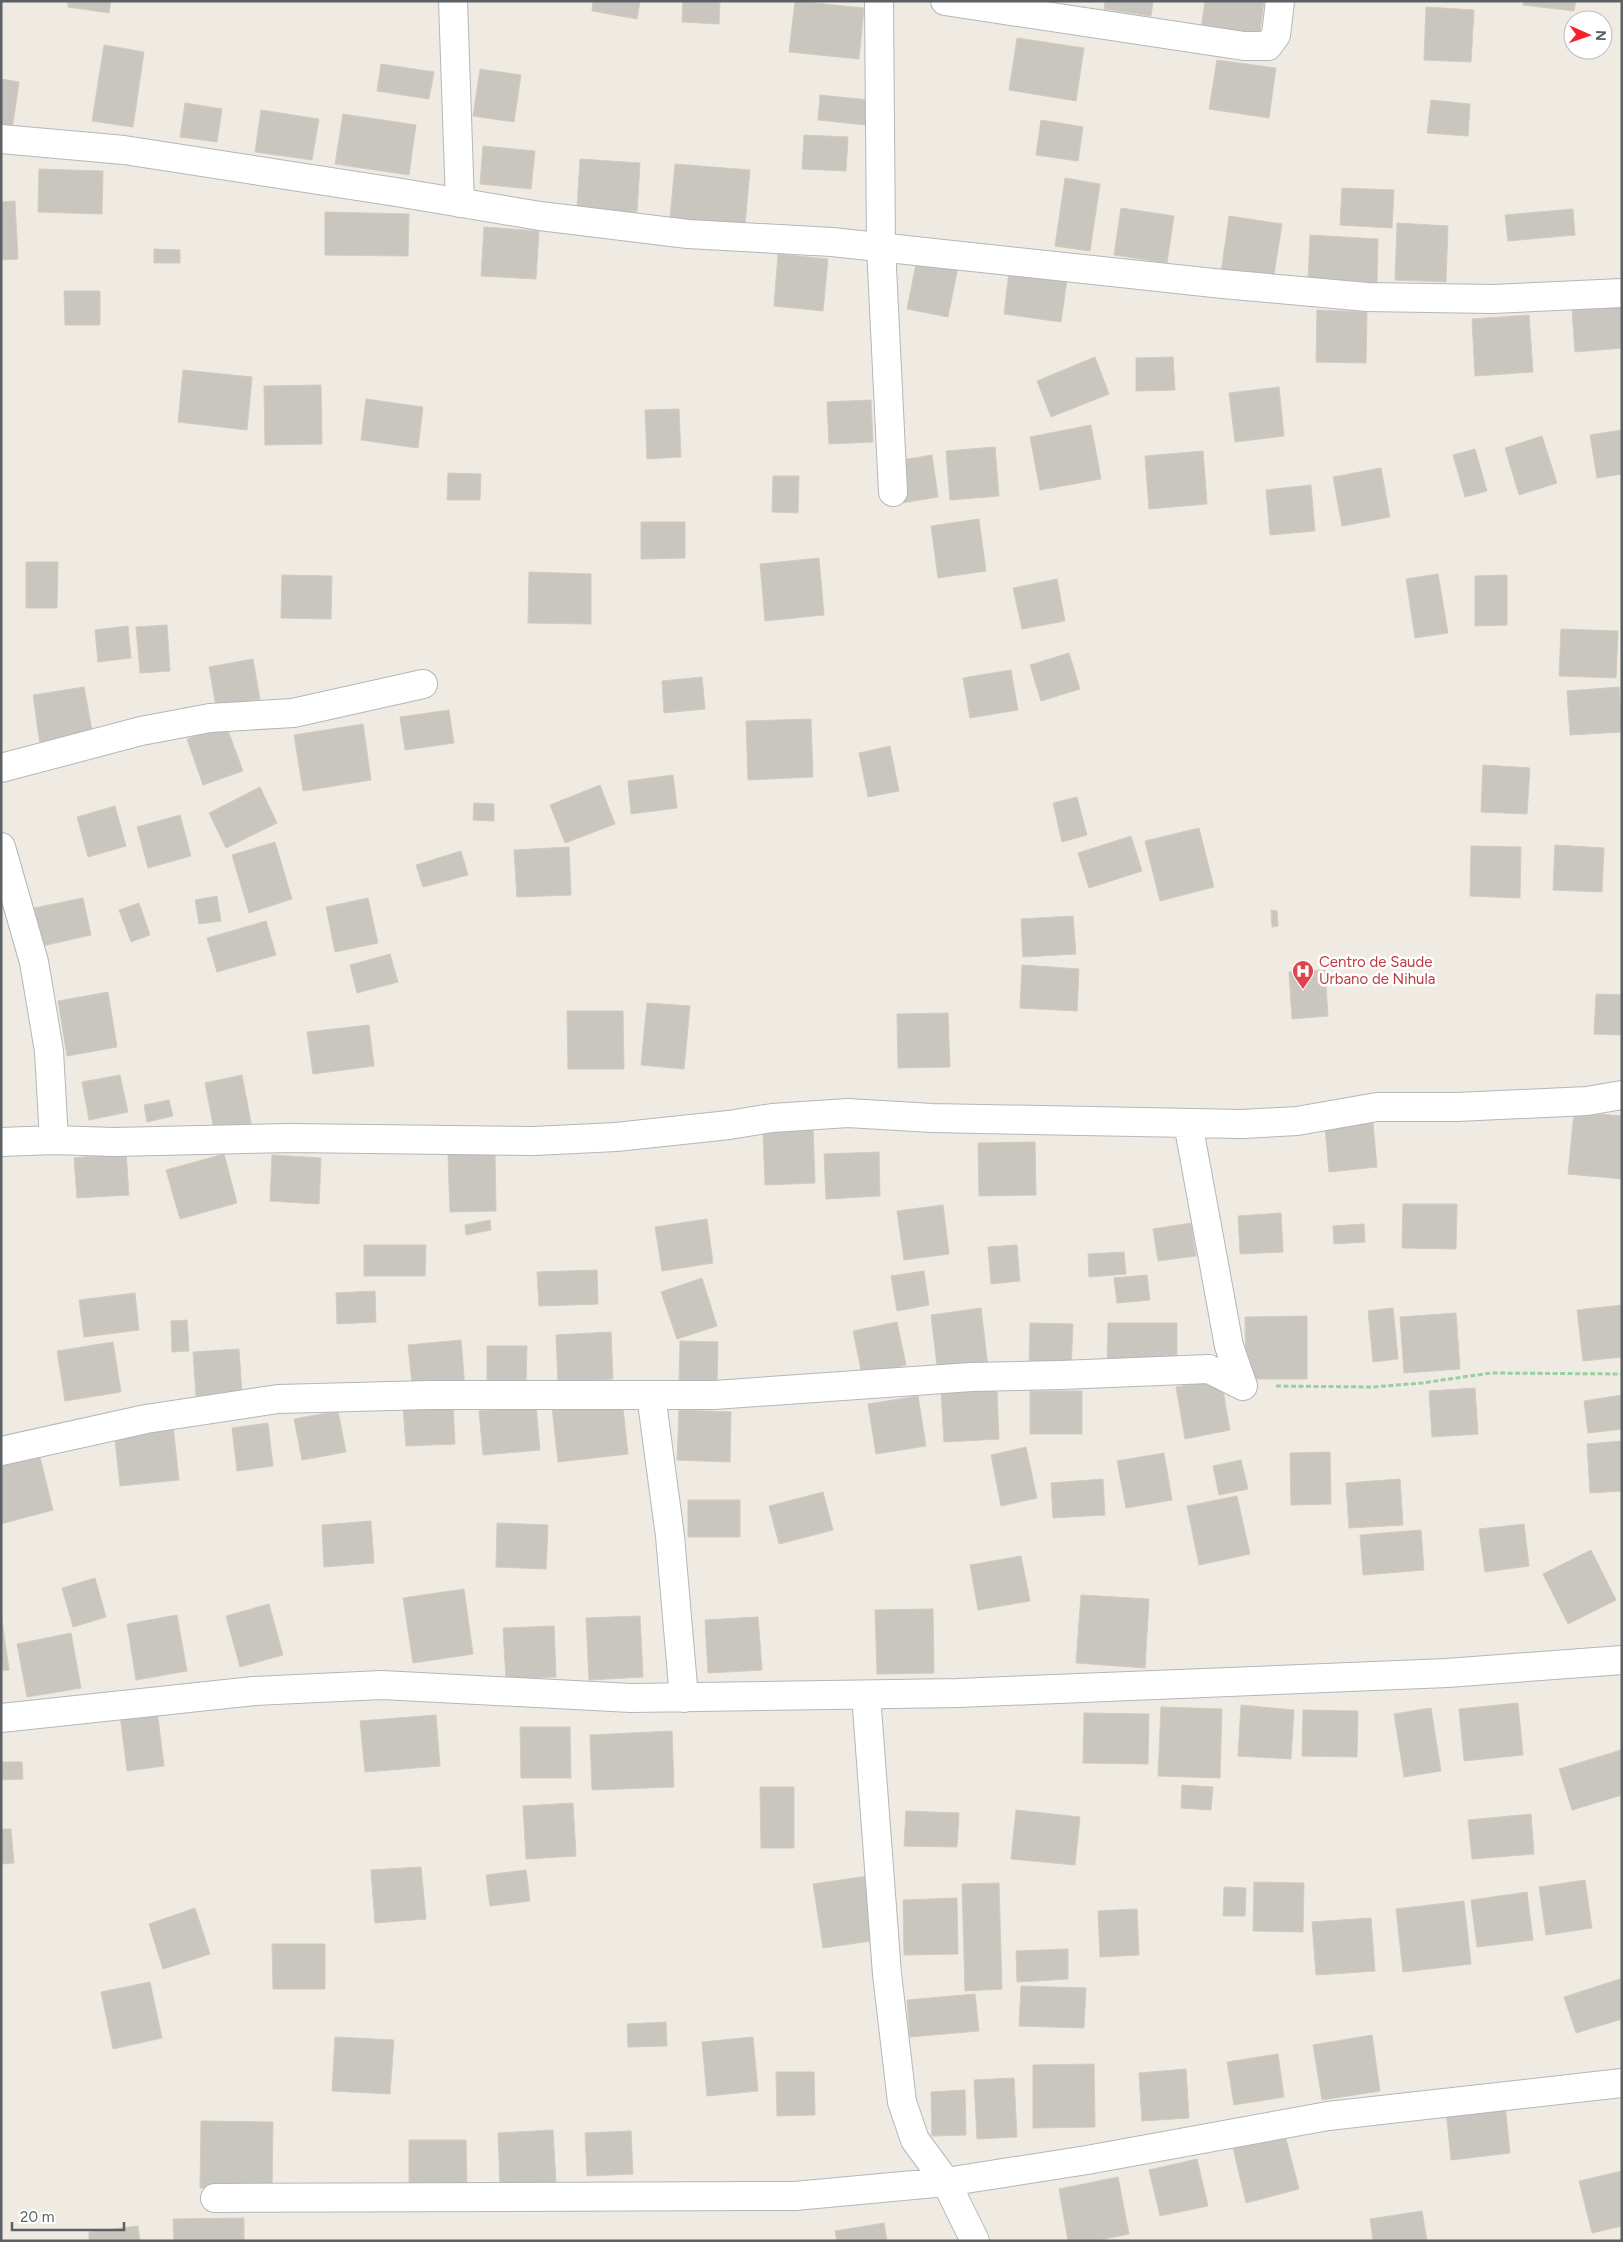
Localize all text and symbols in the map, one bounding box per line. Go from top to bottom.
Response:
north arrow [1563,10,1613,60]
text: N [1592,30,1609,41]
place label: Centro de Saude Urbano de Nihula [1319,953,1435,988]
hospital icon: Centro de Saude Urbano de Nihula [1291,959,1315,990]
scale bar [12,2200,125,2232]
text: 20 m [20,2208,54,2226]

